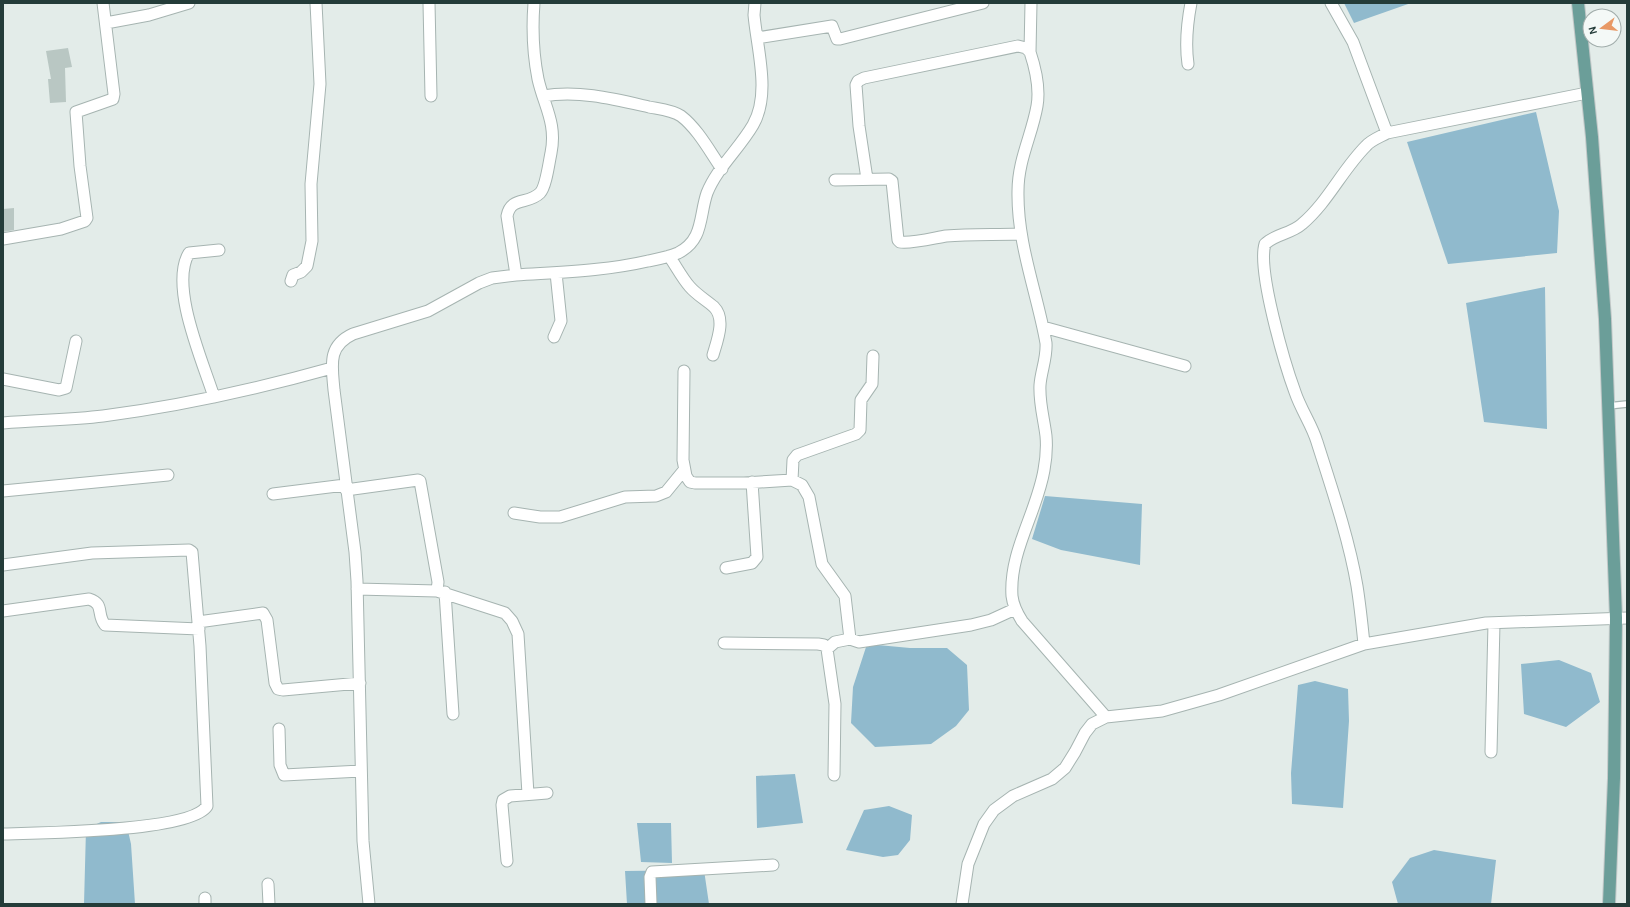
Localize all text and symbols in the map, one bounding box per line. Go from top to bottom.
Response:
north arrow [1582,8,1622,48]
text: N [1586,25,1600,36]

